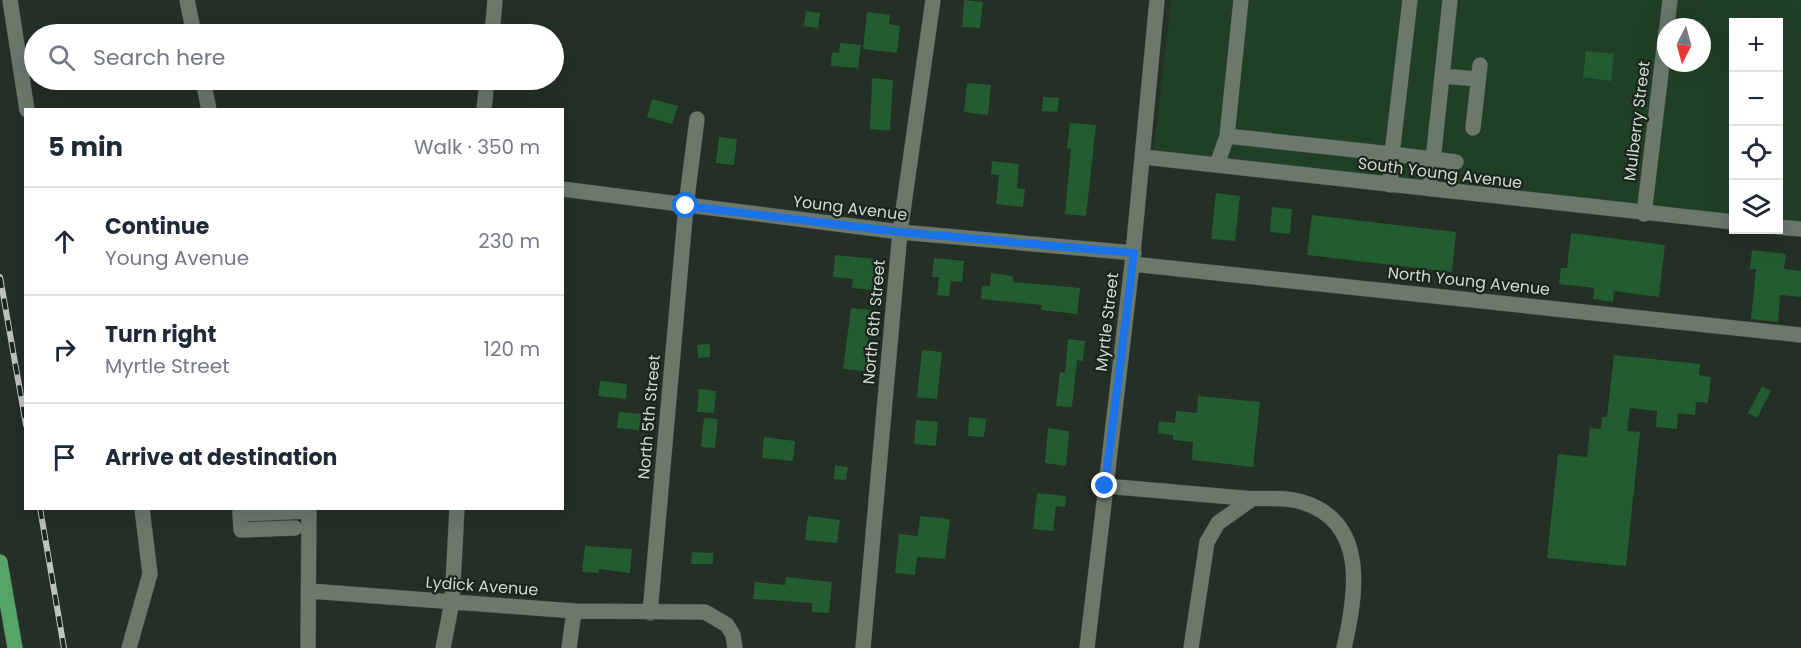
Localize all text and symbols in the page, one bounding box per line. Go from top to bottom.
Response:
north arrow [1657,18,1711,72]
map controls [1729,18,1783,234]
button: + [1729,18,1783,72]
search box [24,24,564,90]
icon: search [45,41,78,74]
text: Search here [93,42,226,73]
street label: Mulberry Street [1618,60,1656,182]
button: − [1729,72,1783,126]
button: locate [1729,126,1783,180]
text: 5 min [48,129,123,165]
text: Walk · 350 m [414,133,540,161]
street label: South Young Avenue [1356,152,1524,195]
button: layers [1729,180,1783,234]
street label: Young Avenue [791,190,909,226]
route start [672,192,698,218]
text: Continue [105,211,209,242]
icon: ahead [48,225,81,258]
text: 230 m [478,227,540,255]
text: Young Avenue [105,244,249,272]
street label: North 6th Street [857,258,891,385]
street label: North Young Avenue [1387,261,1551,301]
street label: Myrtle Street [1090,271,1125,373]
text: Turn right [105,319,216,350]
icon: right [48,333,81,366]
text: 120 m [484,335,540,363]
text: Myrtle Street [105,352,229,380]
street label: North 5th Street [632,354,666,480]
icon: arrive [48,441,81,474]
text: Arrive at destination [105,442,337,473]
route end [1091,472,1117,498]
street label: Lydick Avenue [425,571,539,601]

